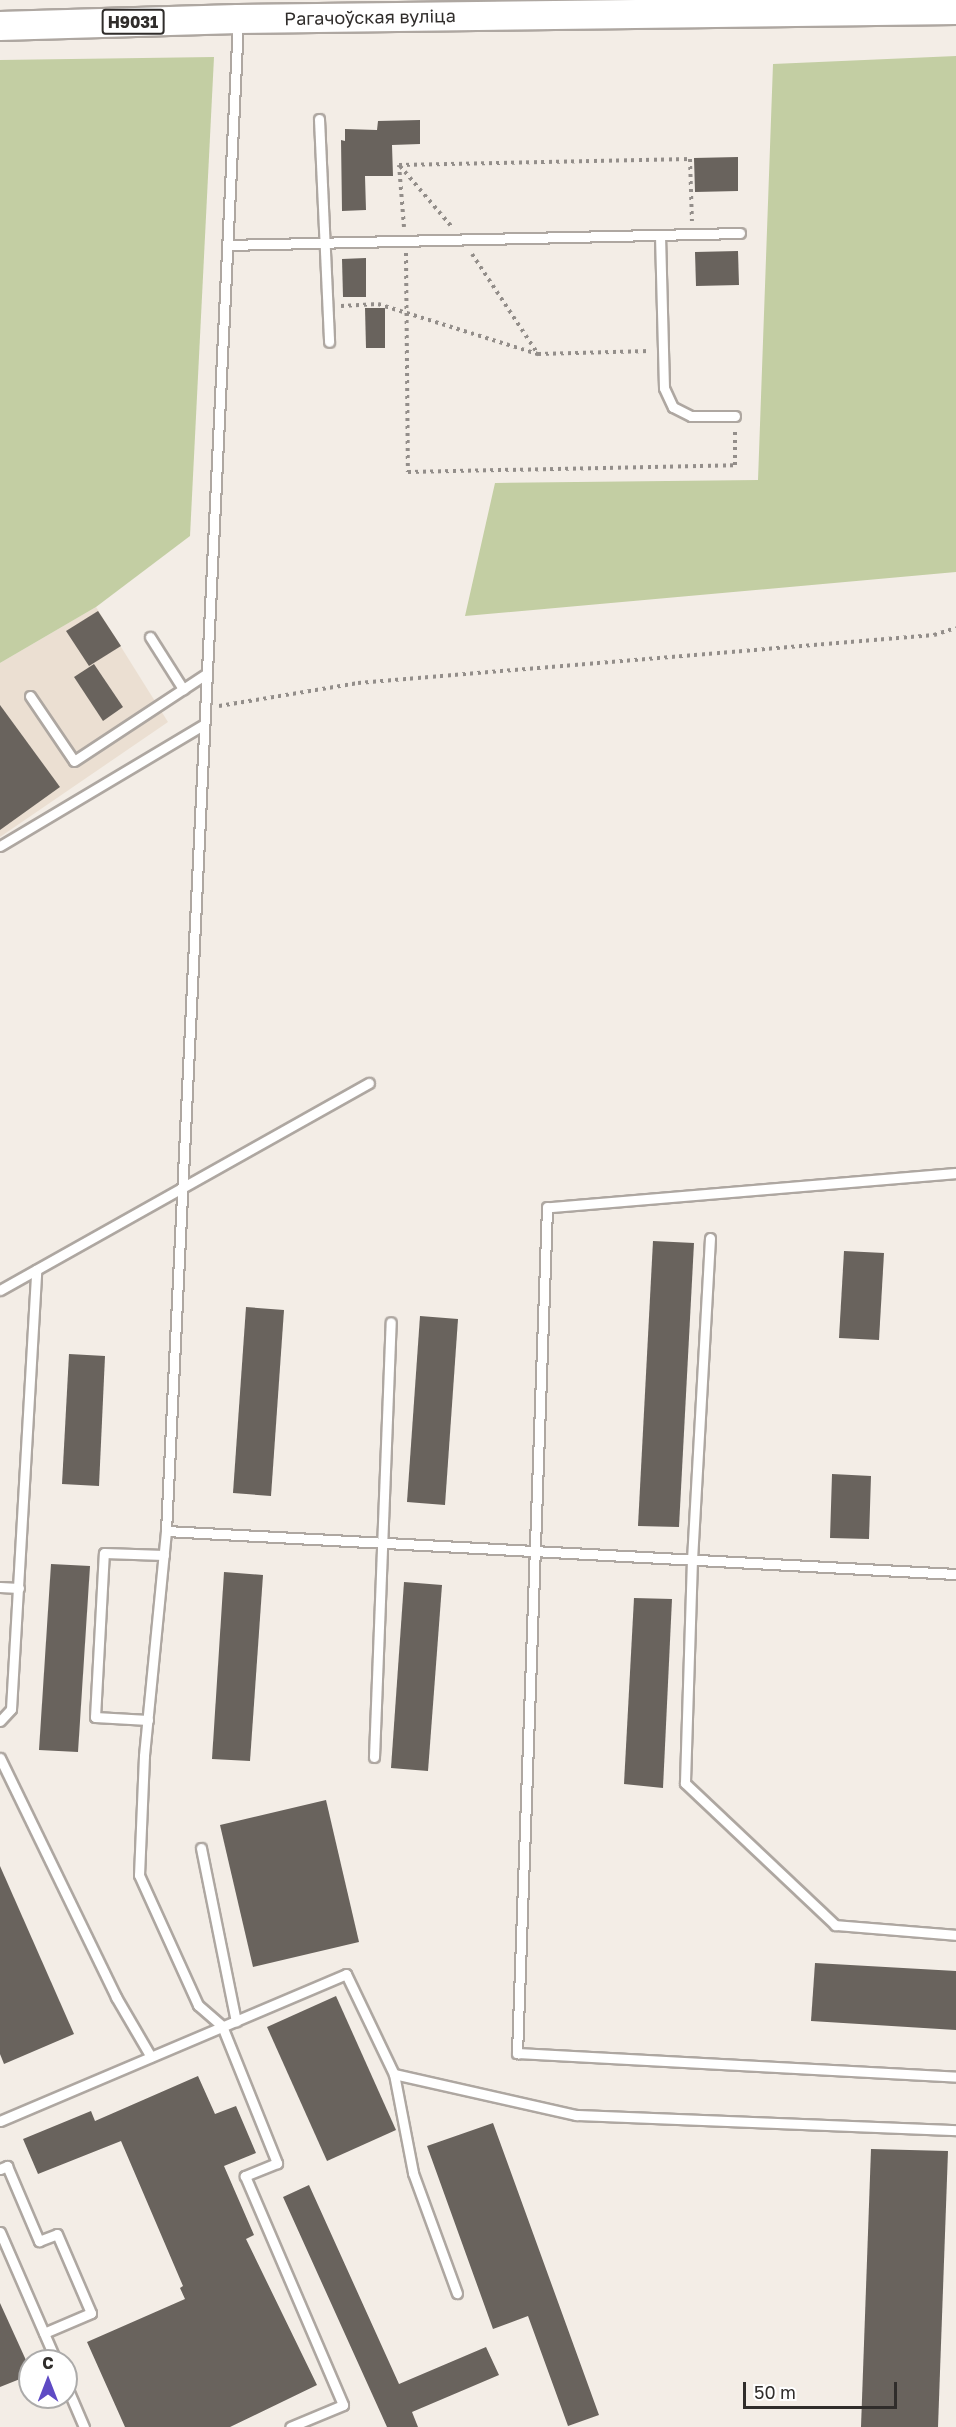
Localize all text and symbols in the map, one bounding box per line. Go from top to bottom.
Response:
street label: Рагачоўская вуліца [284,5,456,29]
road number: Н9031 [102,9,164,35]
north arrow [18,2349,78,2409]
text: С [42,2353,54,2373]
scale bar [746,2370,900,2408]
text: 50 m [754,2381,796,2403]

